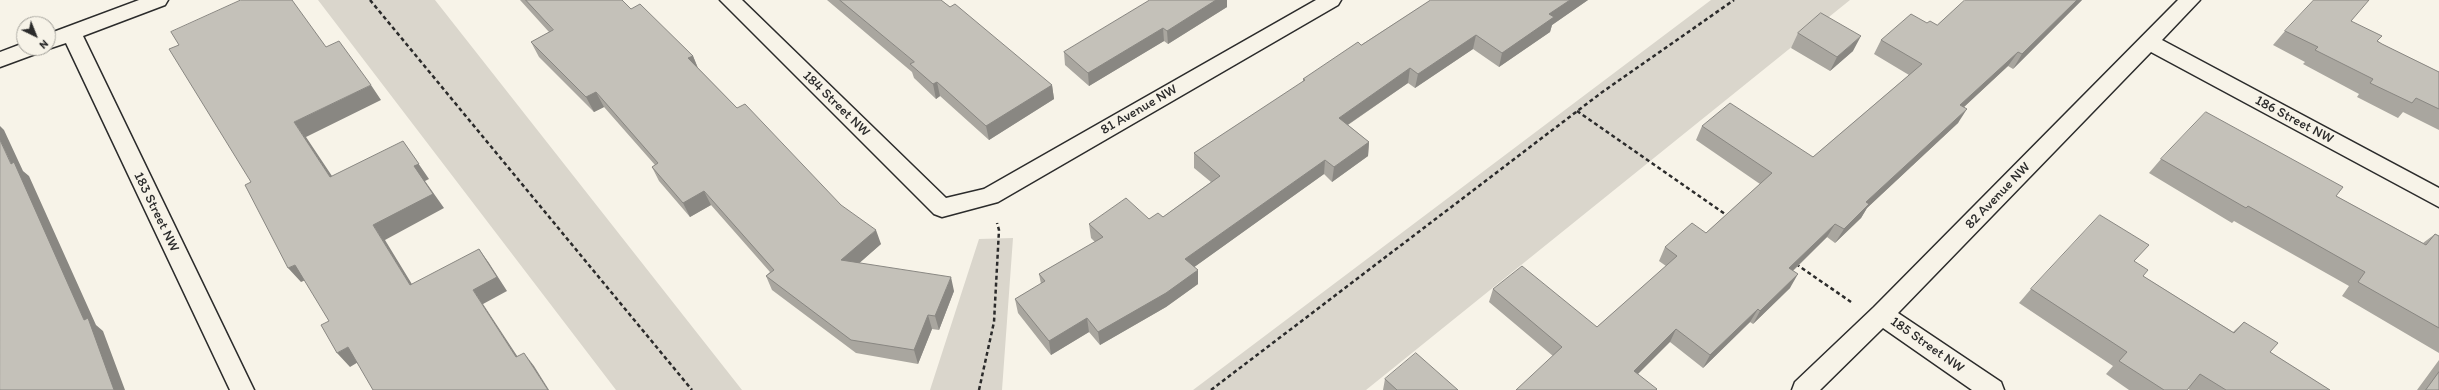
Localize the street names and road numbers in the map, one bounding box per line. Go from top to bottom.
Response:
street label: 184 Street NW [799,68,873,140]
street label: 81 Avenue NW [1098,81,1180,139]
street label: 186 Street NW [2252,92,2336,148]
street label: 82 Avenue NW [1962,159,2034,233]
street label: 183 Street NW [129,169,183,255]
street label: 185 Street NW [1887,313,1967,377]

